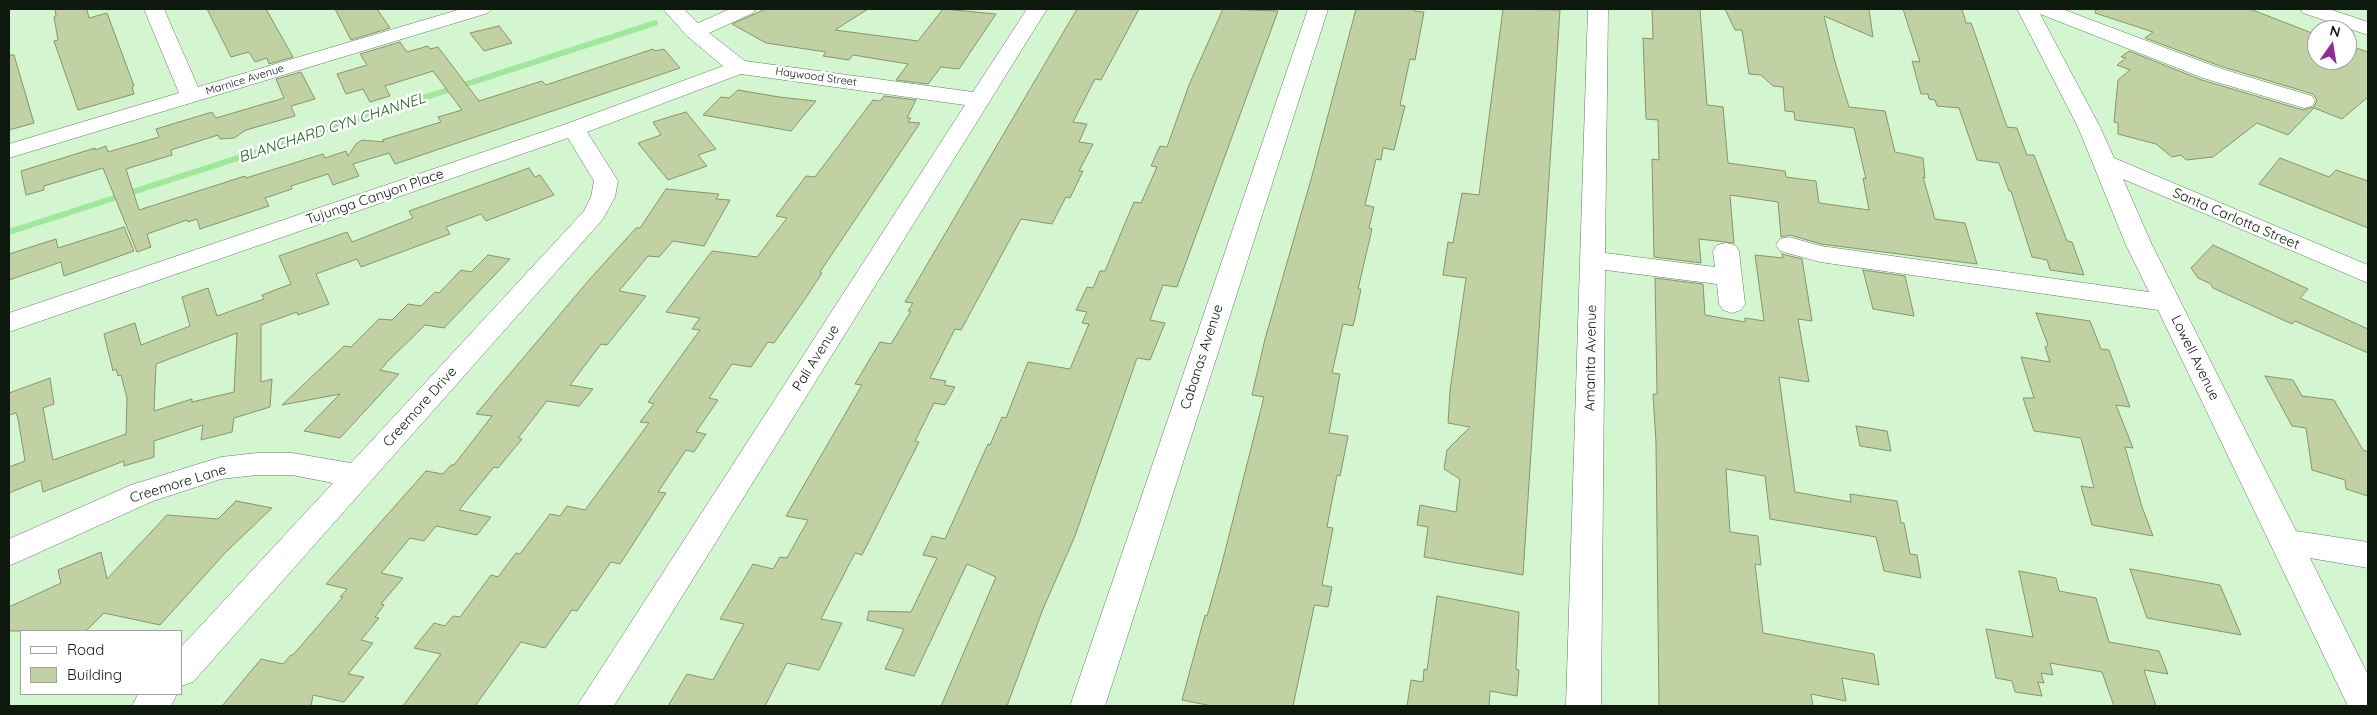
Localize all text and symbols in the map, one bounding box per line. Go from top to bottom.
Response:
north arrow [2307,20,2357,70]
text: N [2328,21,2342,41]
street label: Marnice Avenue [204,62,286,98]
street label: Haywood Street [774,65,858,89]
water label: BLANCHARD CYN CHANNEL [236,89,428,167]
street label: Tujunga Canyon Place [304,166,446,228]
street label: Santa Carlotta Street [2170,185,2302,253]
street label: Cabanas Avenue [1177,302,1227,412]
street label: Amanita Avenue [1582,305,1600,411]
street label: Lowell Avenue [2167,313,2223,403]
street label: Pali Avenue [789,322,843,394]
street label: Creemore Drive [380,364,460,450]
street label: Creemore Lane [128,461,228,507]
legend [20,630,182,695]
text: Road [67,640,104,659]
text: Building [67,665,122,684]

